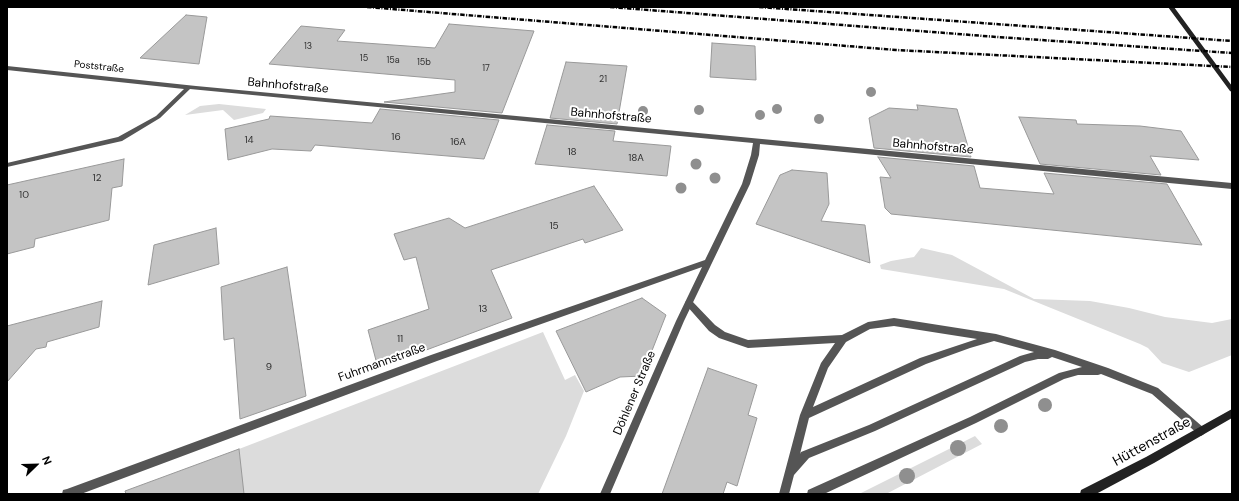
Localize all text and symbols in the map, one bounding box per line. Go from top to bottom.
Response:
house number: 13 [304,42,312,52]
house number: 15 [360,54,368,64]
house number: 15a [386,56,400,66]
street label: Poststraße [73,58,125,76]
house number: 15b [417,58,431,68]
house number: 17 [482,64,490,74]
street label: Bahnhofstraße [247,75,329,97]
house number: 21 [599,75,607,85]
street label: Bahnhofstraße [570,105,652,127]
house number: 16 [391,131,401,143]
house number: 14 [244,134,254,146]
house number: 16A [450,136,466,148]
street label: Bahnhofstraße [892,136,974,158]
house number: 18 [567,146,577,158]
house number: 18A [628,152,644,164]
house number: 12 [93,172,101,184]
house number: 10 [19,189,29,201]
house number: 15 [549,220,559,232]
house number: 13 [478,303,488,315]
house number: 11 [397,333,403,345]
street label: Fuhrmannstraße [336,341,428,385]
street label: Döhlener Straße [611,349,659,437]
house number: 9 [266,361,272,373]
street label: Hüttenstraße [1110,414,1194,470]
north arrow [16,445,56,485]
text: N [39,454,55,467]

